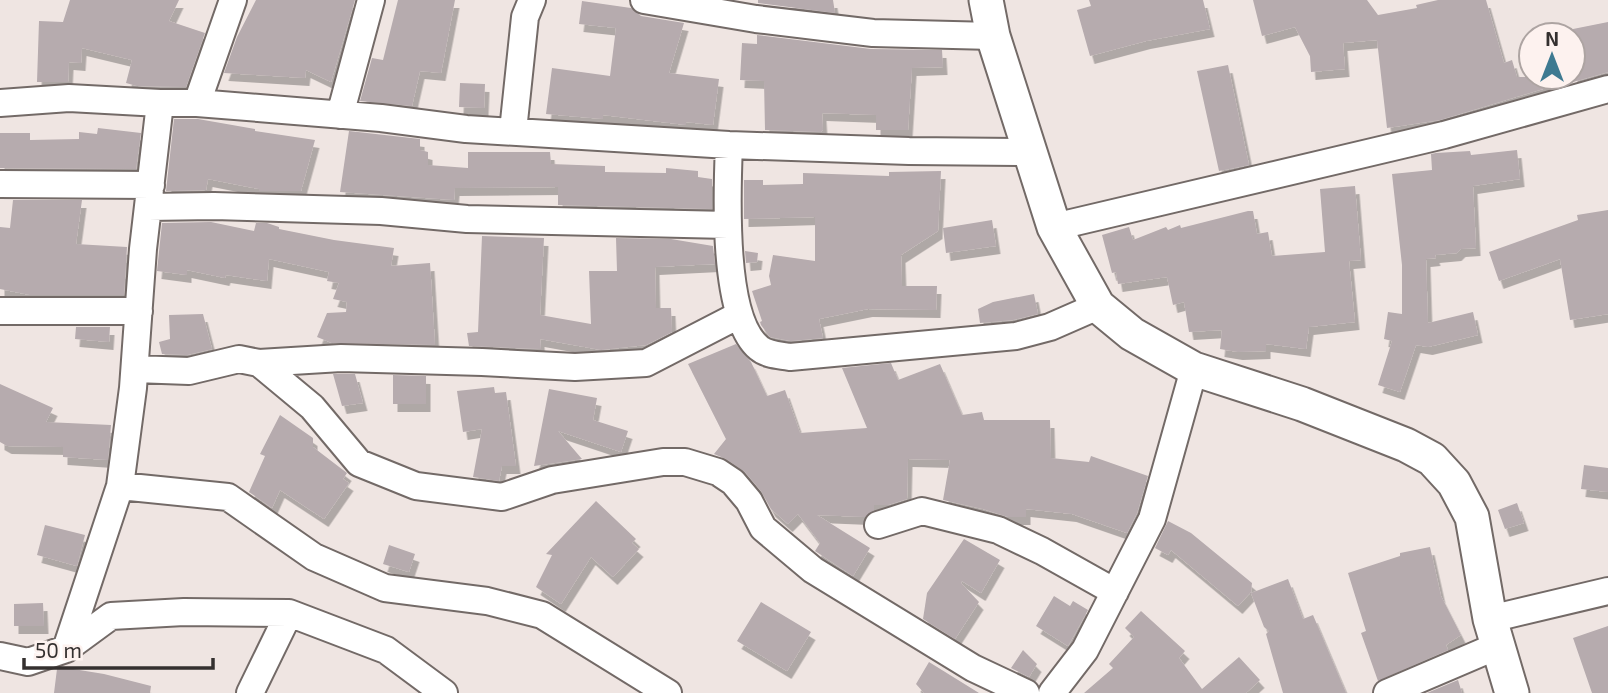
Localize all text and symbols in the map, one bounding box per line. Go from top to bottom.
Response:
north arrow [1517,21,1587,91]
text: N [1545,27,1559,50]
scale bar [24,626,214,670]
text: 50 m [35,637,82,662]

